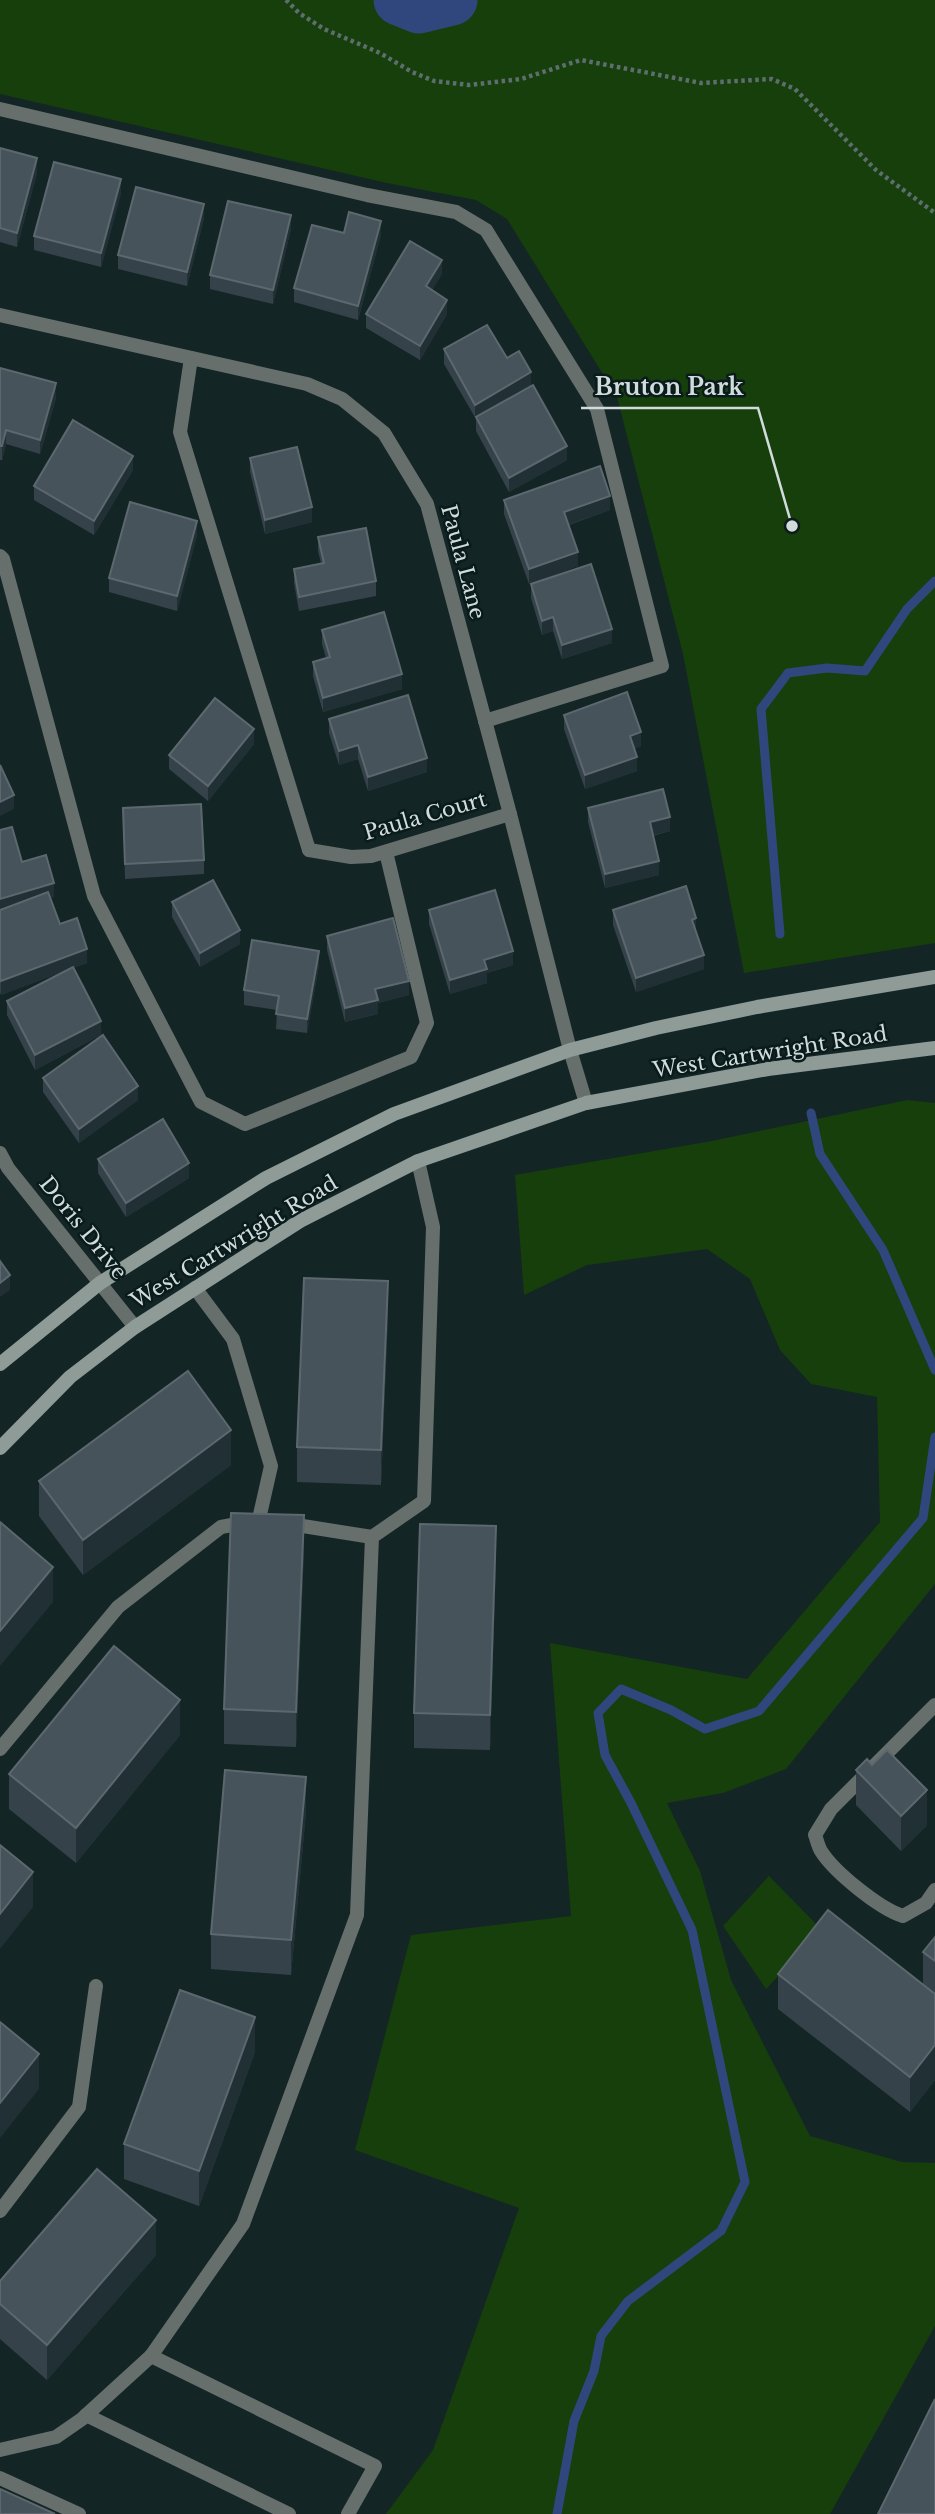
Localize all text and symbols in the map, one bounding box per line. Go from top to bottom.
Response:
callout: Bruton Park [581,364,758,408]
text: Bruton Park [594,373,744,401]
street label: Paula Lane [435,502,491,622]
street label: Paula Court [360,786,490,846]
street label: West Cartwright Road [650,1021,889,1084]
street label: West Cartwright Road [125,1170,342,1315]
street label: Doris Drive [34,1171,132,1285]

